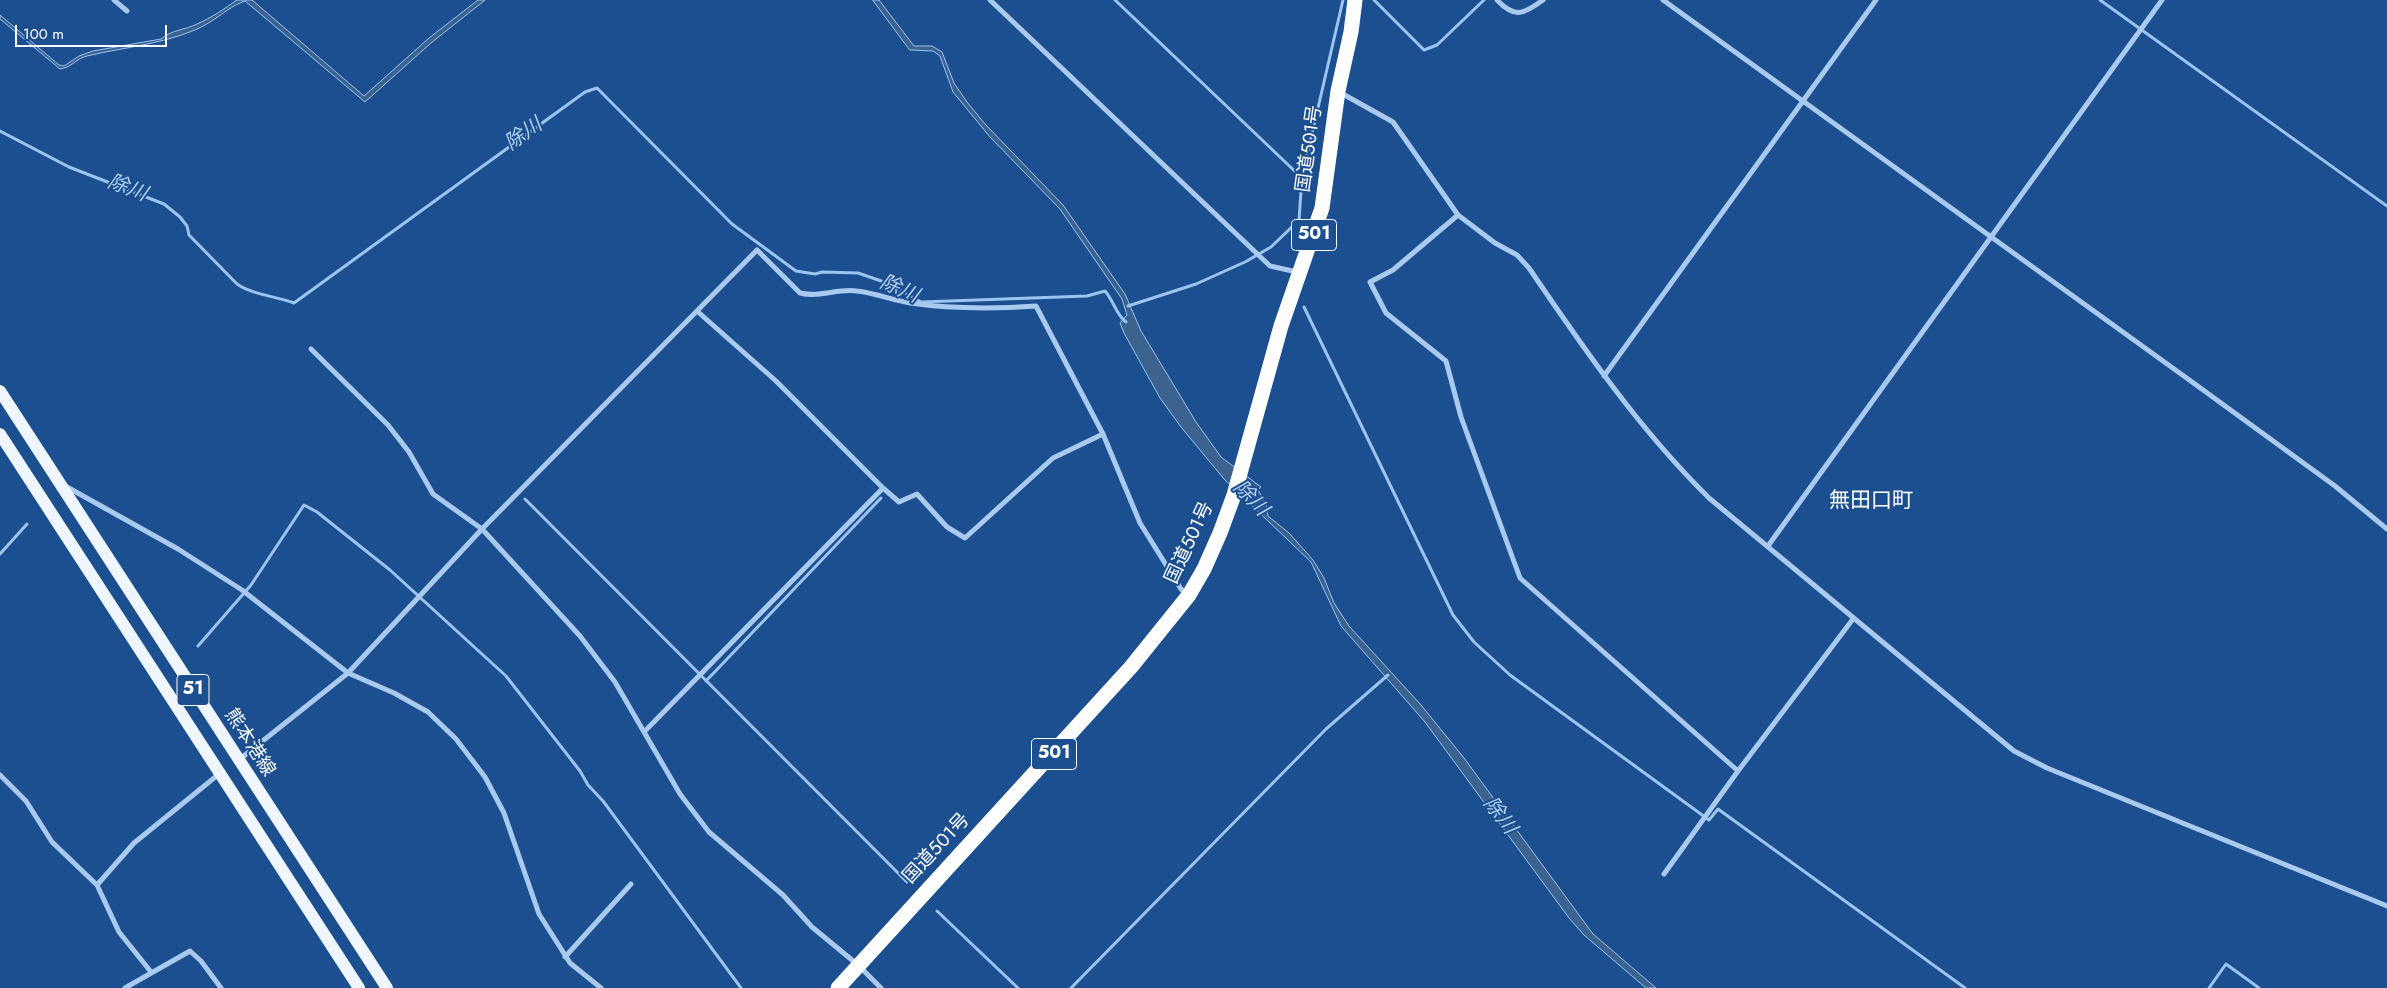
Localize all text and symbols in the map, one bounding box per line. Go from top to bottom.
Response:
scale bar [18,15,170,47]
text: 100 m [23,23,64,45]
street label: 国道501号 [1293,104,1327,194]
water label: 除川 [501,114,547,156]
water label: 除川 [104,171,150,207]
road number: 501 [1292,220,1336,250]
water label: 除川 [876,271,922,309]
water label: 除川 [1227,476,1273,522]
district label: 無田口町 [1829,489,1913,515]
street label: 国道501号 [1161,498,1219,588]
road number: 51 [177,674,209,706]
street label: 熊本港線 [219,705,279,781]
road number: 501 [1032,739,1076,770]
water label: 除川 [1477,793,1521,839]
street label: 国道501号 [899,809,975,889]

